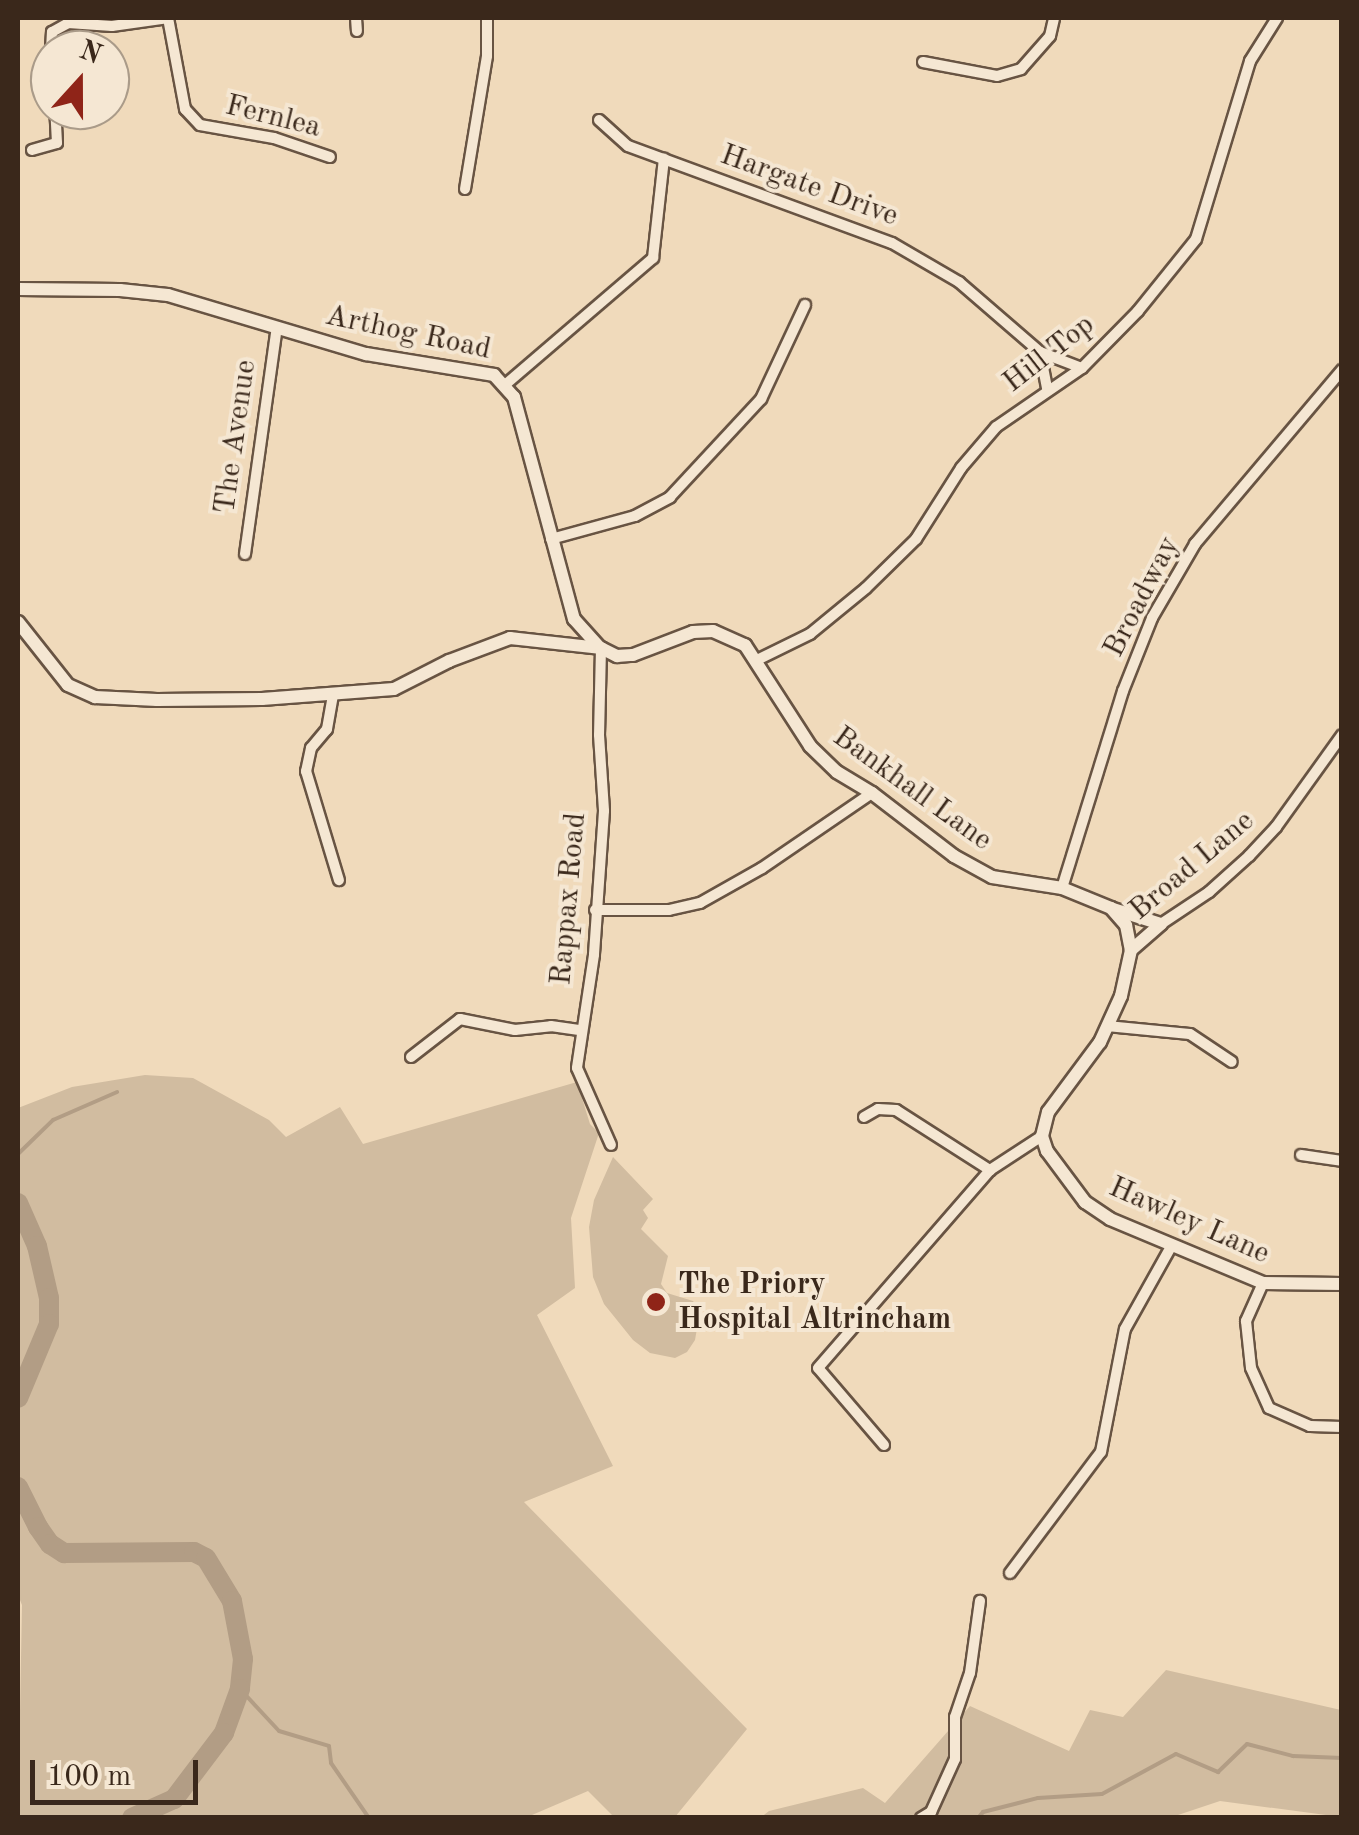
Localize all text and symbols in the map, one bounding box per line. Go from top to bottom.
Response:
north arrow [30,30,130,130]
text: N [75,37,105,71]
street label: Fernlea [222,88,324,146]
street label: Hargate Drive [715,137,903,235]
street label: Arthog Road [322,298,494,368]
street label: Hill Top [996,307,1102,401]
street label: The Avenue [207,358,265,516]
street label: Broadway [1096,531,1188,663]
street label: Bankhall Lane [825,719,999,859]
street label: Broad Lane [1122,803,1262,929]
street label: Rappax Road [544,811,594,987]
street label: Hawley Lane [1103,1170,1275,1272]
place label: The Priory Hospital Altrincham [678,1267,951,1338]
marker: The Priory Hospital Altrincham [643,1289,669,1315]
scale bar [35,1740,202,1802]
text: 100 m [47,1762,131,1792]

